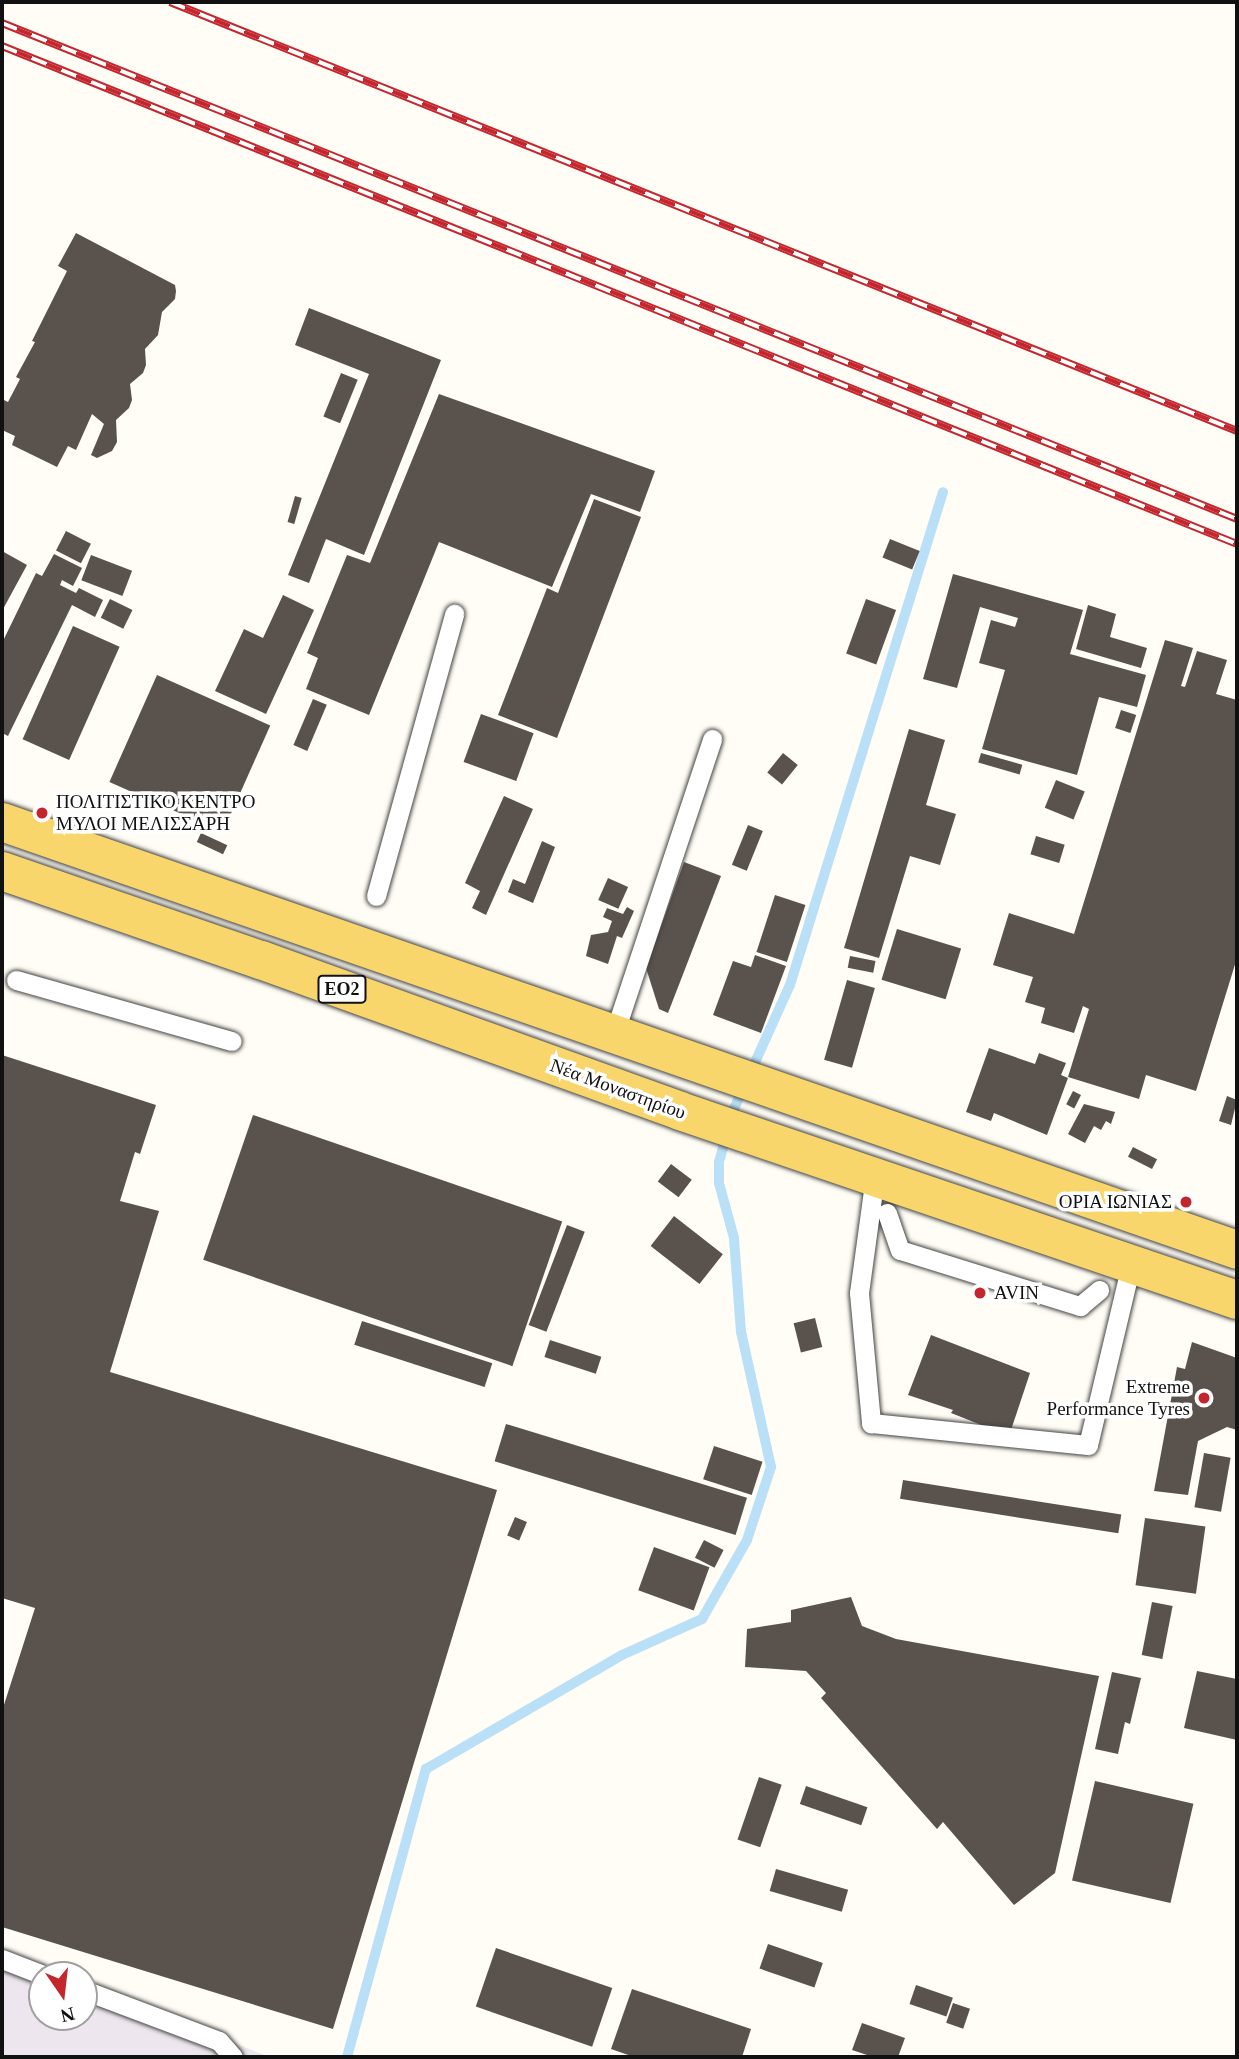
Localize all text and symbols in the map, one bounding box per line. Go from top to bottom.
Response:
place label: ΠΟΛΙΤΙΣΤΙΚΟ ΚΕΝΤΡΟ ΜΥΛΟΙ ΜΕΛΙΣΣΑΡΗ [56,791,255,835]
marker: ΠΟΛΙΤΙΣΤΙΚΟ ΚΕΝΤΡΟ ΜΥΛΟΙ ΜΕΛΙΣΣΑΡΗ [34,805,50,821]
road number: ΕΟ2 [316,974,368,1004]
street label: Νέα Μοναστηρίου [547,1054,689,1124]
place label: ΟΡΙΑ ΙΩΝΙΑΣ [1058,1191,1172,1213]
marker: ΟΡΙΑ ΙΩΝΙΑΣ [1178,1194,1194,1210]
place label: AVIN [994,1282,1039,1304]
marker: AVIN [972,1285,988,1301]
place label: Extreme Performance Tyres [1046,1376,1190,1420]
marker: Extreme Performance Tyres [1196,1390,1212,1406]
north arrow [28,1961,98,2031]
text: N [59,2003,77,2027]

